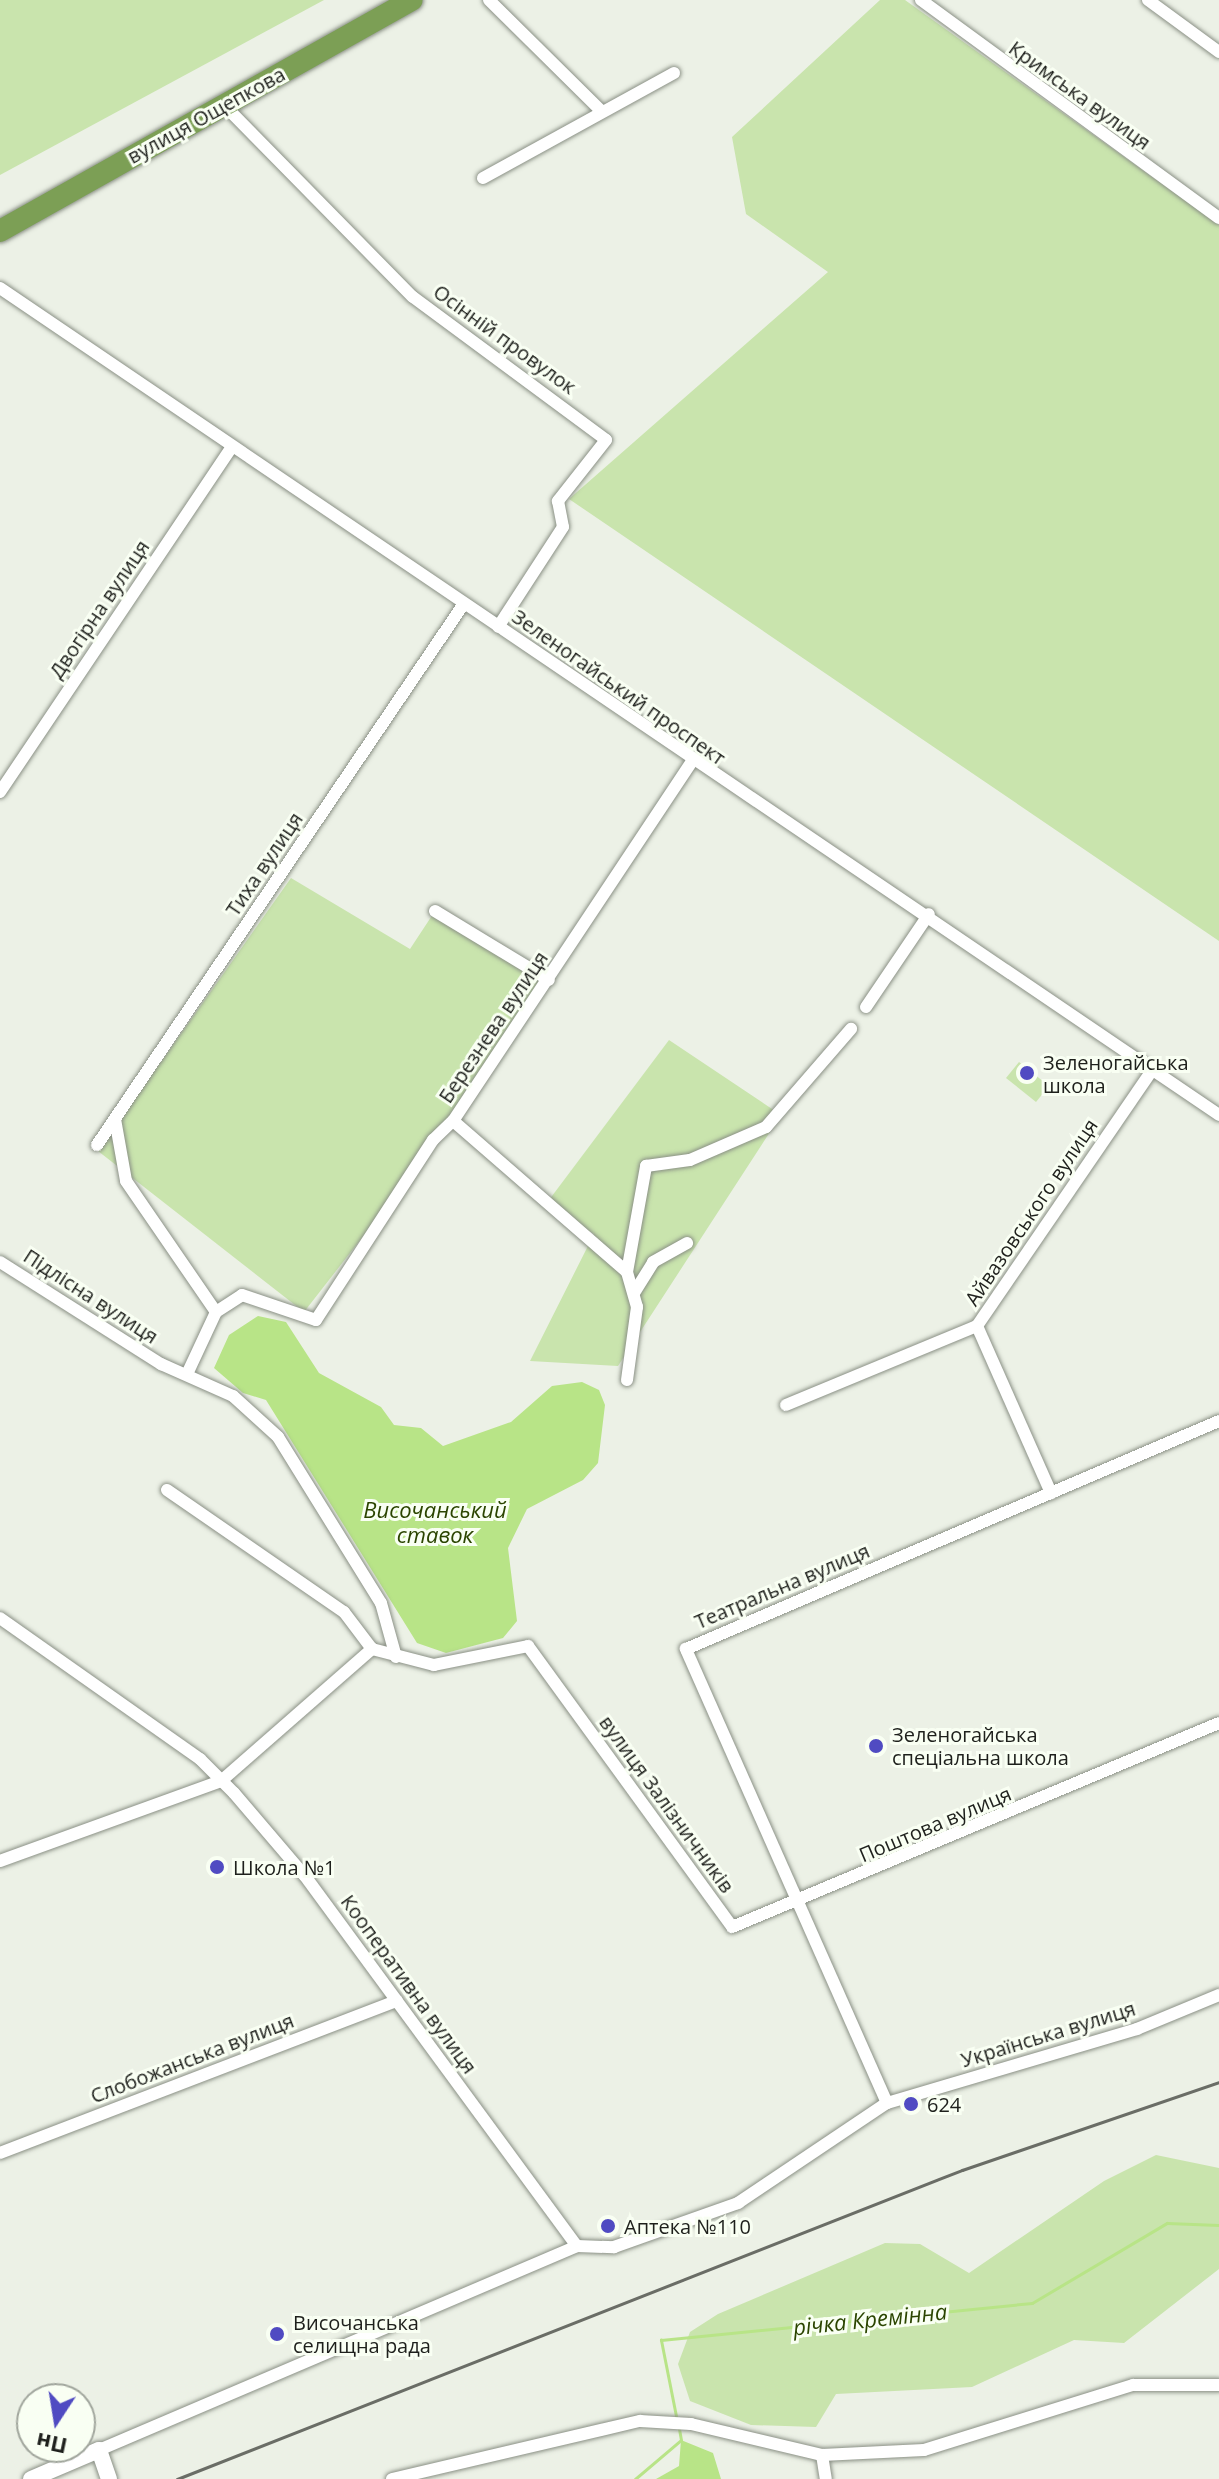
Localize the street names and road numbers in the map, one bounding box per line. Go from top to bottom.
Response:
street label: Кримська вулиця [1005,36,1155,154]
street label: вулиця Ощепкова [123,62,289,168]
street label: Осінній провулок [429,279,581,399]
street label: Двогірна вулиця [44,535,154,683]
street label: Зеленогайський проспект [508,604,730,770]
street label: Тиха вулиця [221,808,307,920]
street label: Березнева вулиця [433,947,553,1107]
street label: Айвазовського вулиця [960,1114,1102,1310]
street label: Підлісна вулиця [19,1244,163,1348]
street label: Театральна вулиця [691,1538,873,1634]
street label: вулиця Залізничників [595,1711,739,1897]
street label: Поштова вулиця [855,1781,1015,1867]
street label: Кооперативна вулиця [336,1890,482,2078]
street label: Українська вулиця [958,1996,1138,2072]
street label: Слобожанська вулиця [87,2008,297,2108]

